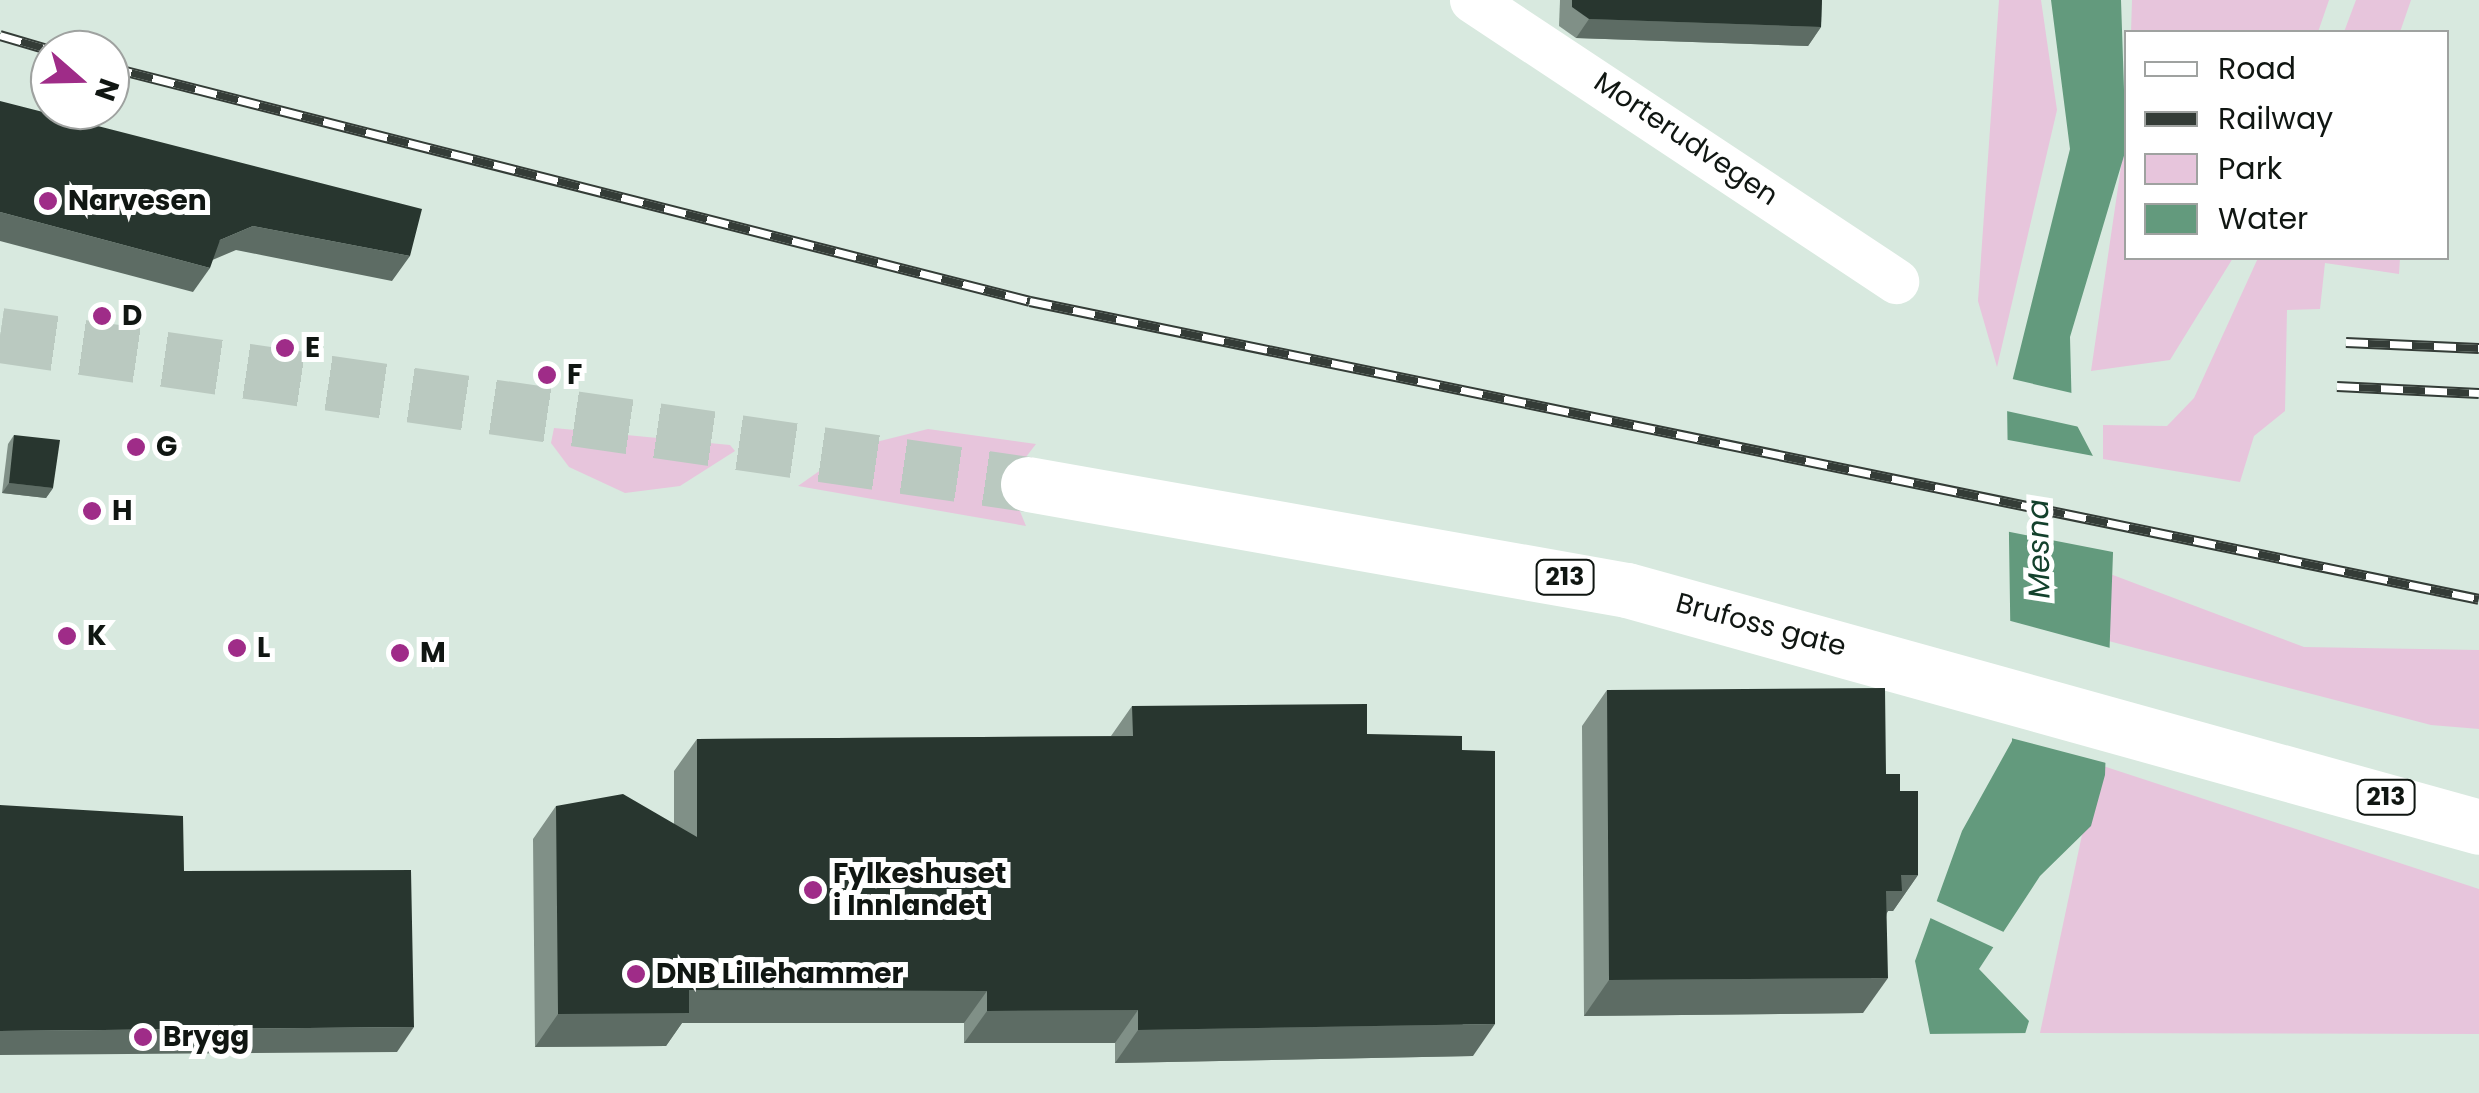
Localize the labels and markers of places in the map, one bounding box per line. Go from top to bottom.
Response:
place label: Narvesen [68,184,207,218]
marker: Narvesen [37,190,59,212]
place label: D [122,299,142,333]
marker: D [91,305,113,327]
place label: E [305,331,320,365]
marker: E [274,337,296,359]
place label: F [567,358,582,392]
marker: F [536,364,558,386]
place label: G [156,430,177,464]
marker: G [125,436,147,458]
place label: H [112,494,132,528]
marker: H [81,500,103,522]
place label: K [87,619,107,653]
marker: K [56,625,78,647]
place label: L [257,631,270,665]
place label: M [420,636,446,670]
marker: L [226,637,248,659]
marker: M [389,642,411,664]
place label: Fylkeshuset i Innlandet [833,857,1006,923]
marker: Fylkeshuset i Innlandet [802,879,824,901]
place label: DNB Lillehammer [656,957,904,991]
marker: DNB Lillehammer [625,963,647,985]
place label: Brygg [163,1020,249,1054]
marker: Brygg [132,1026,154,1048]

